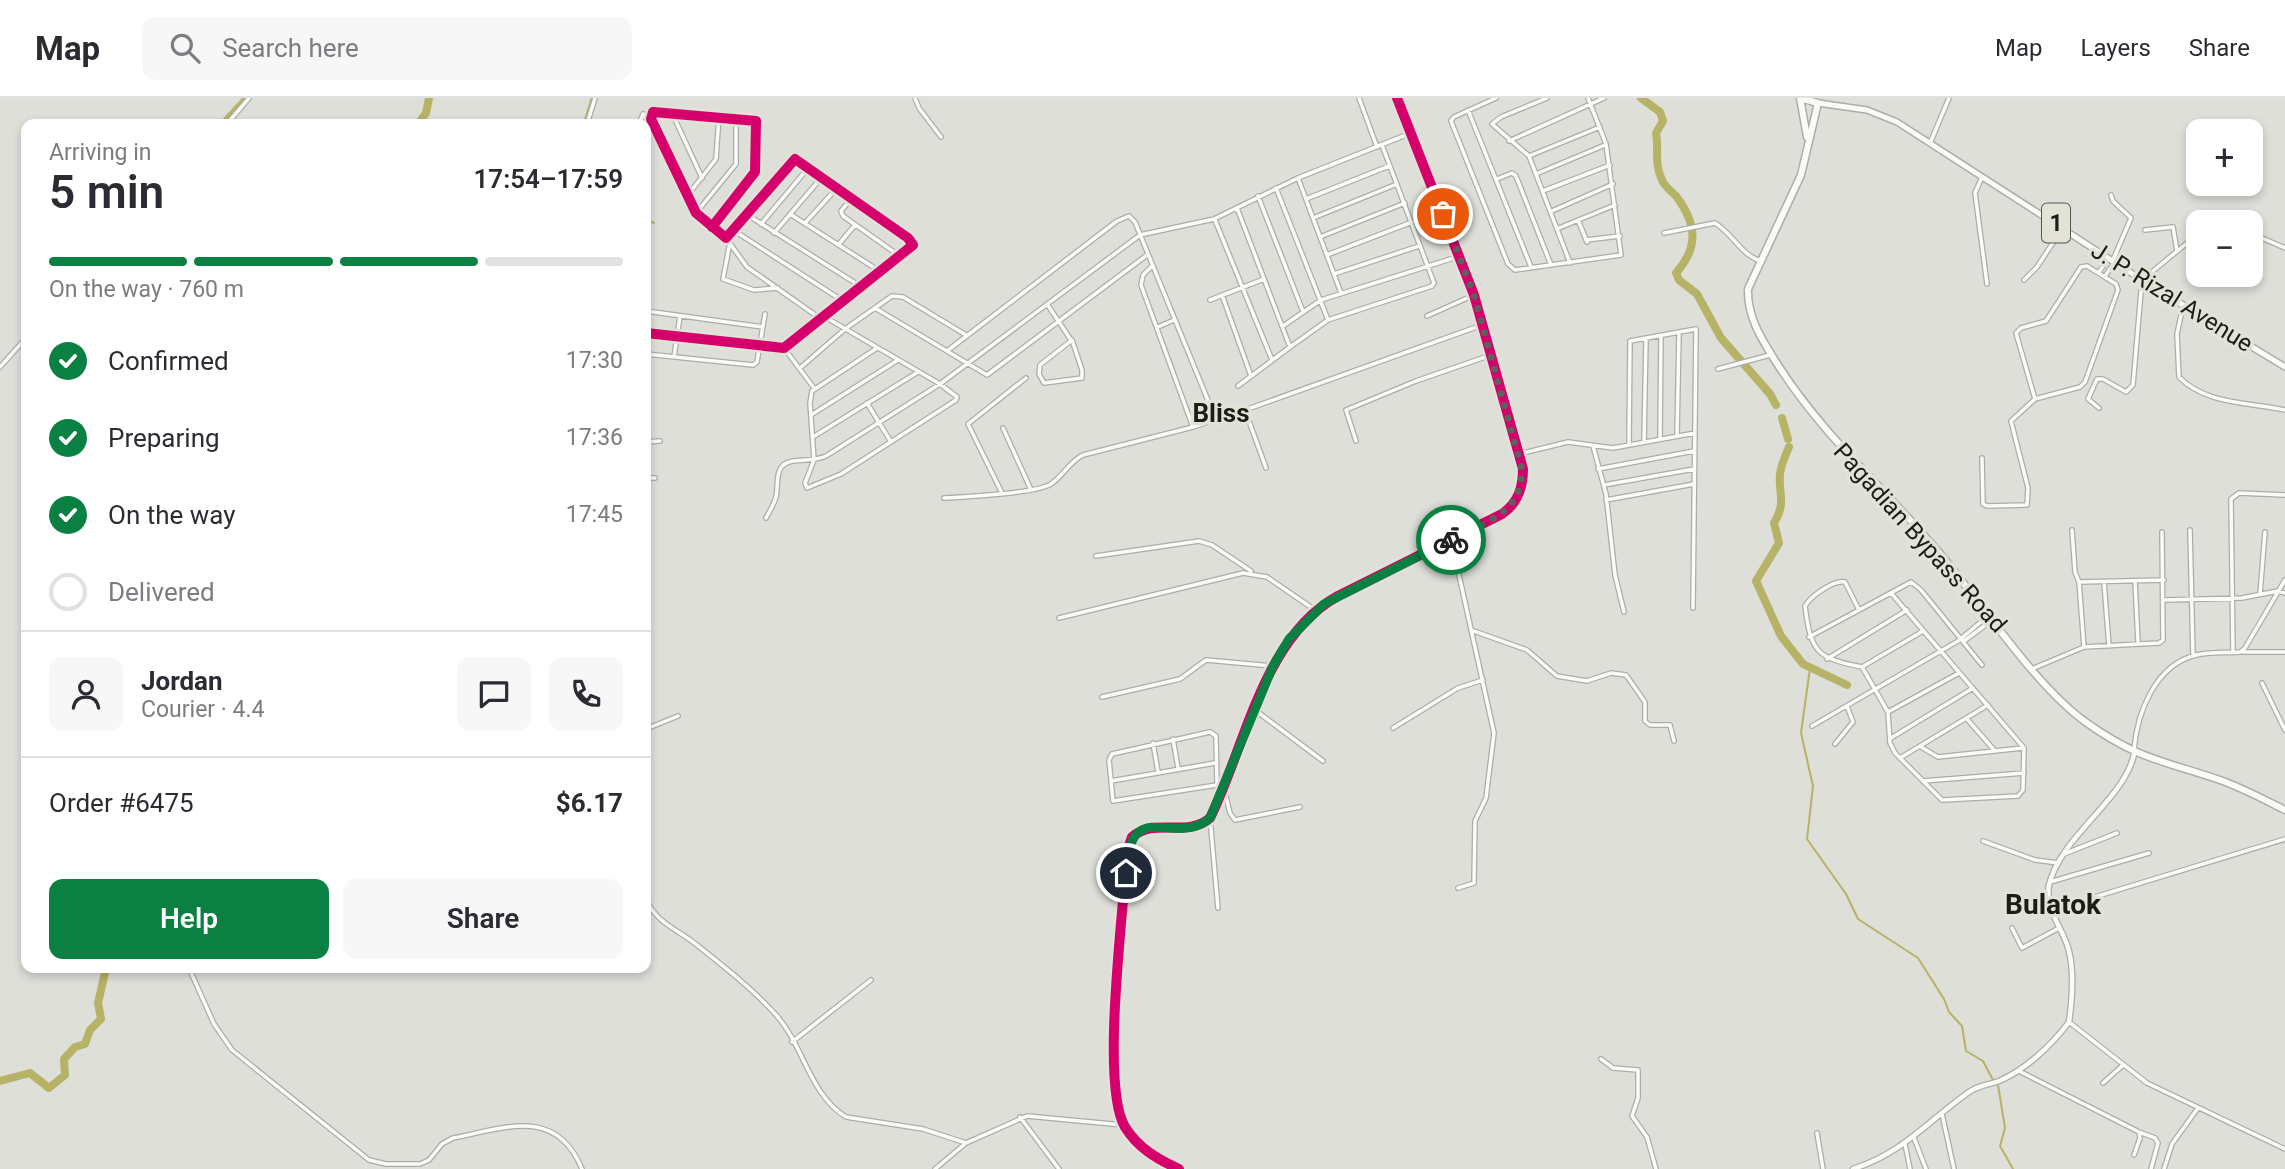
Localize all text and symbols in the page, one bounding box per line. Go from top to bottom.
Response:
search box [142,17,632,80]
text: Map [35,29,100,68]
icon: search [166,29,204,67]
text: Search here [222,33,359,63]
text: Map [1995,34,2043,62]
text: Layers [2081,34,2151,62]
text: Share [2189,34,2250,62]
map controls [2186,119,2263,287]
button: + [2186,119,2263,196]
text: Arriving in [49,139,152,166]
text: 17:54–17:59 [473,164,623,194]
text: 5 min [49,165,164,219]
pin [1413,184,1473,244]
icon: bag [1424,195,1462,233]
road number: 1 [2042,204,2070,242]
button: − [2186,210,2263,287]
street label: J. P. Rizal Avenue [2086,236,2258,358]
text: On the way · 760 m [49,276,244,303]
icon: check [49,342,87,380]
text: Confirmed [108,346,229,376]
text: 17:30 [566,347,623,374]
district label: Bliss [1192,398,1250,428]
icon: check [49,419,87,457]
text: Preparing [108,423,220,453]
text: 17:36 [566,424,623,451]
street label: Pagadian Bypass Road [1828,438,2012,638]
icon: check [49,496,87,534]
text: On the way [108,500,236,530]
text: 17:45 [566,501,623,528]
courier [1416,505,1486,575]
icon: bike [1432,521,1470,559]
text: Delivered [108,577,215,607]
button: person [49,657,123,731]
button: chat [457,657,531,731]
button: phone [549,657,623,731]
text: Jordan [141,666,223,696]
text: Courier · 4.4 [141,696,264,723]
text: Order #6475 [49,788,194,818]
text: $6.17 [556,788,623,818]
pin [1096,843,1156,903]
icon: home [1107,854,1145,892]
button: Help [49,879,329,959]
button: Share [343,879,623,959]
district label: Bulatok [2005,888,2102,921]

